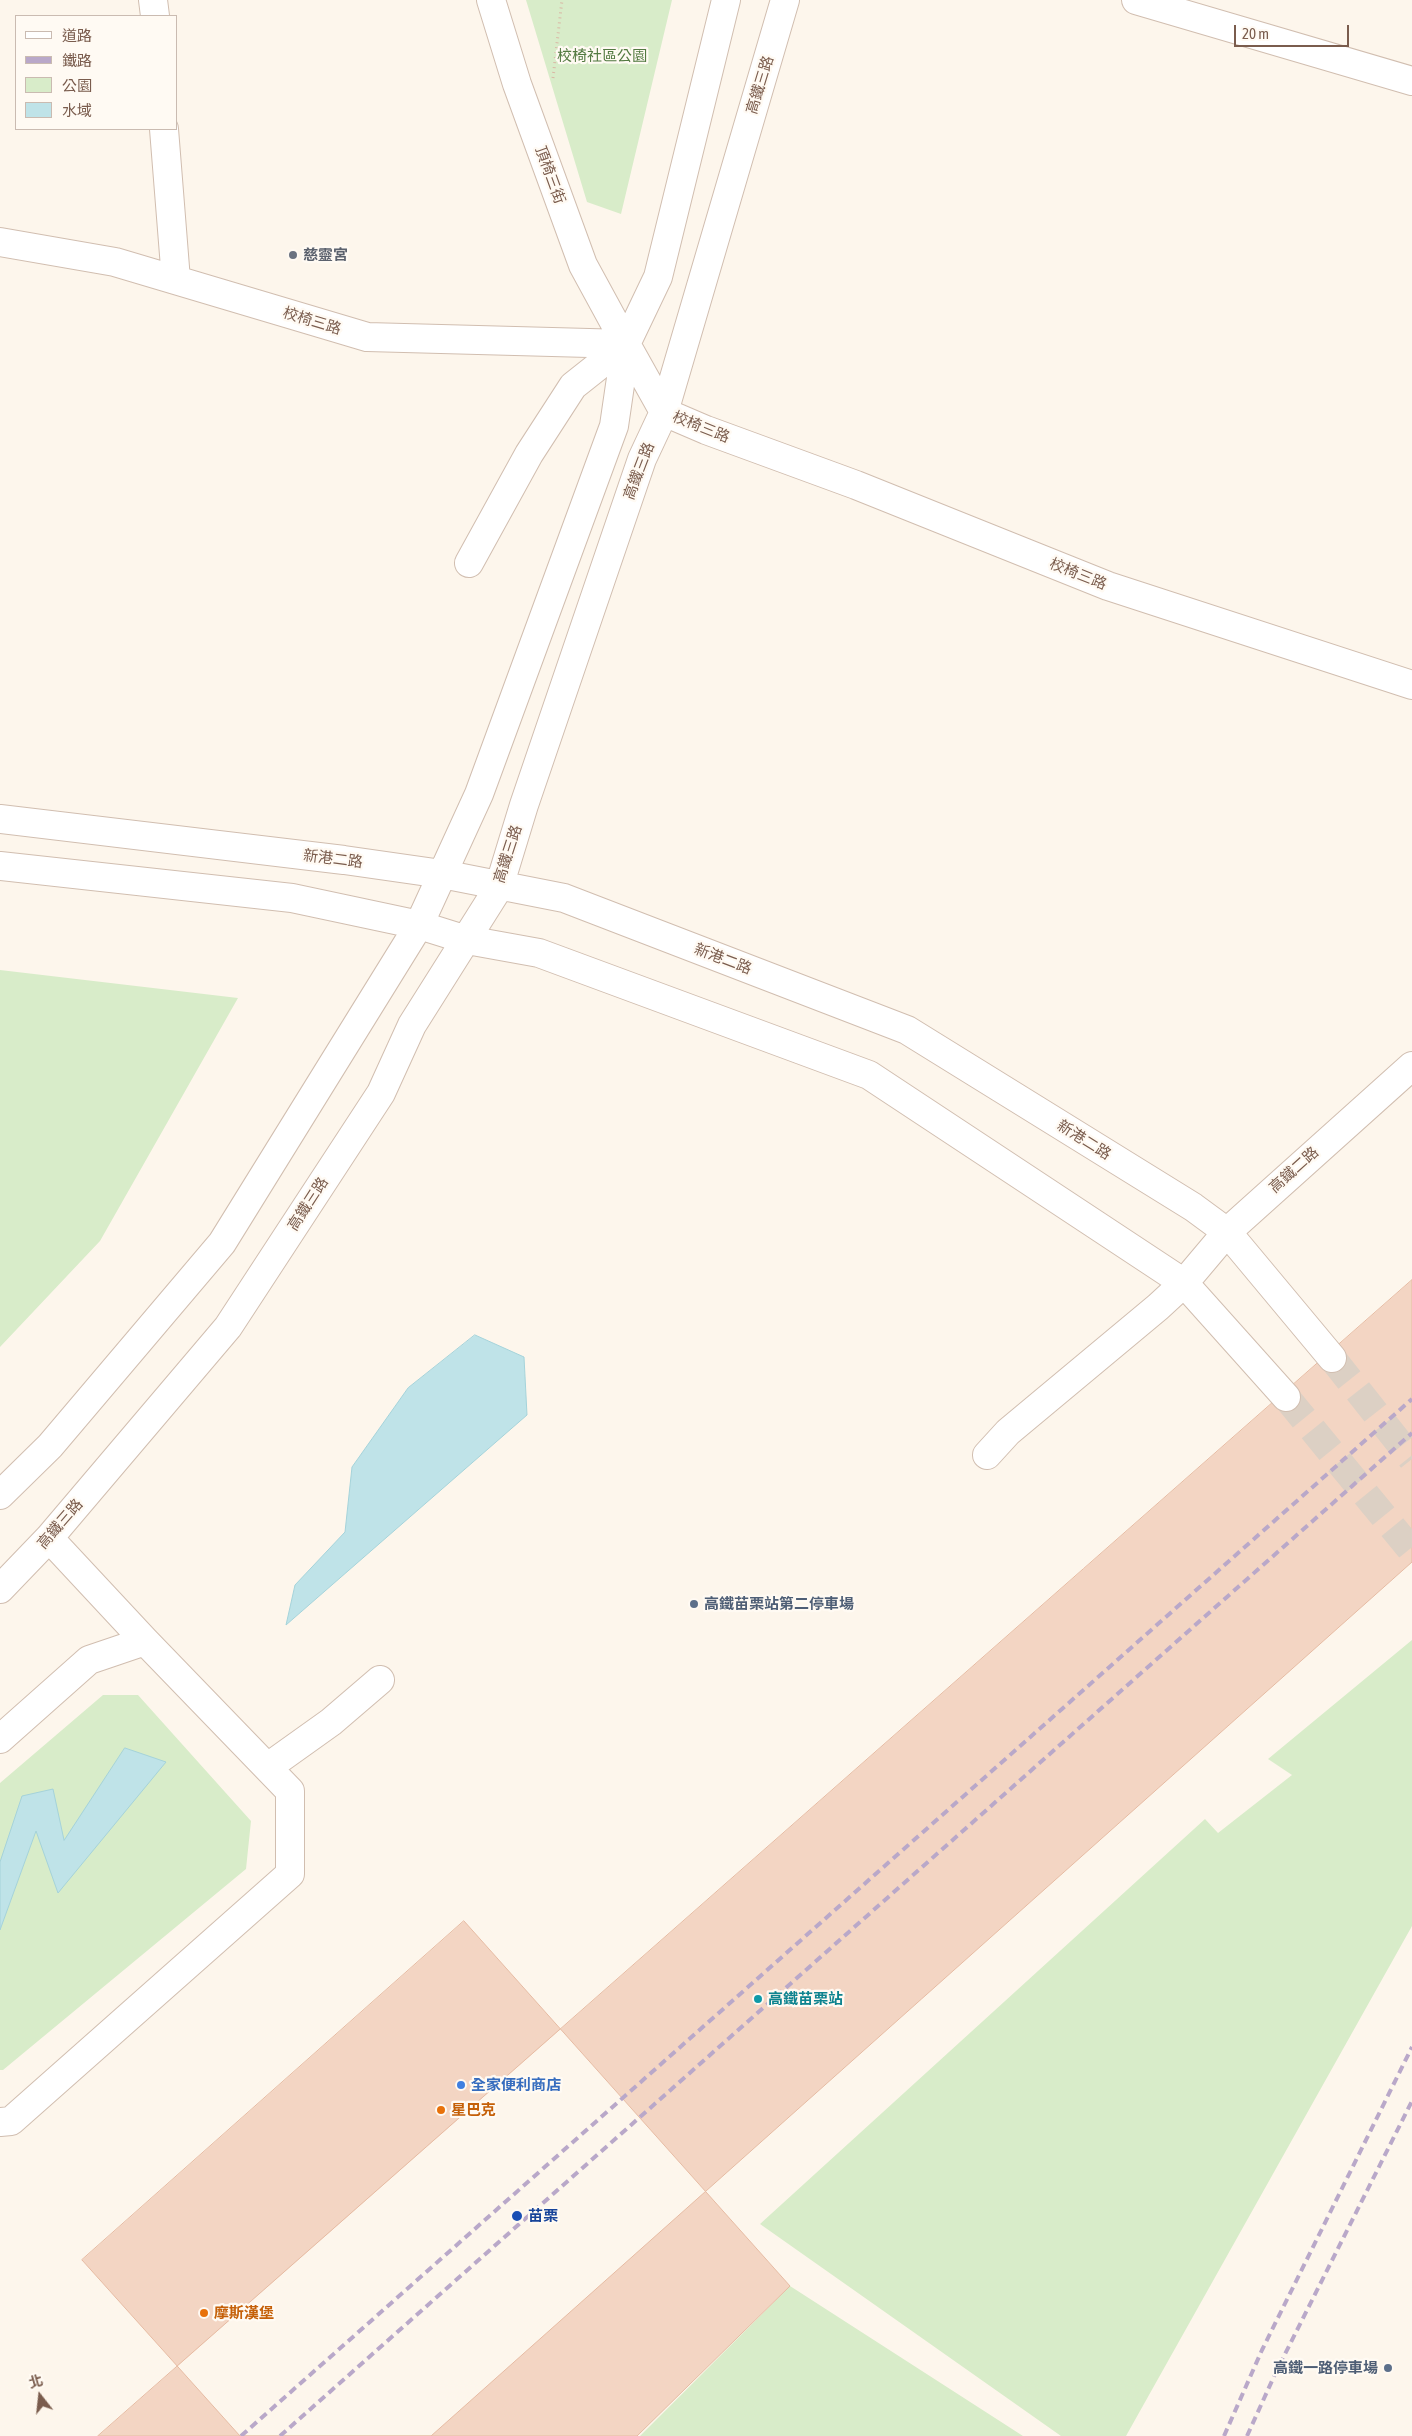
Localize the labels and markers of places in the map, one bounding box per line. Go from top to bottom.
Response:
place label: 慈靈宮 [303,246,348,264]
marker: 慈靈宮 [287,249,299,261]
place label: 高鐵苗栗站第二停車場 [704,1595,854,1613]
marker: 高鐵苗栗站第二停車場 [688,1598,700,1610]
place label: 高鐵苗栗站 [768,1990,843,2008]
marker: 高鐵苗栗站 [752,1993,764,2005]
place label: 全家便利商店 [471,2076,561,2094]
marker: 全家便利商店 [455,2079,467,2091]
place label: 星巴克 [451,2101,496,2119]
marker: 星巴克 [435,2104,447,2116]
place label: 苗栗 [528,2207,558,2225]
marker: 苗栗 [510,2209,524,2223]
place label: 摩斯漢堡 [214,2304,274,2322]
marker: 摩斯漢堡 [198,2307,210,2319]
place label: 高鐵一路停車場 [1273,2359,1378,2377]
marker: 高鐵一路停車場 [1382,2362,1394,2374]

